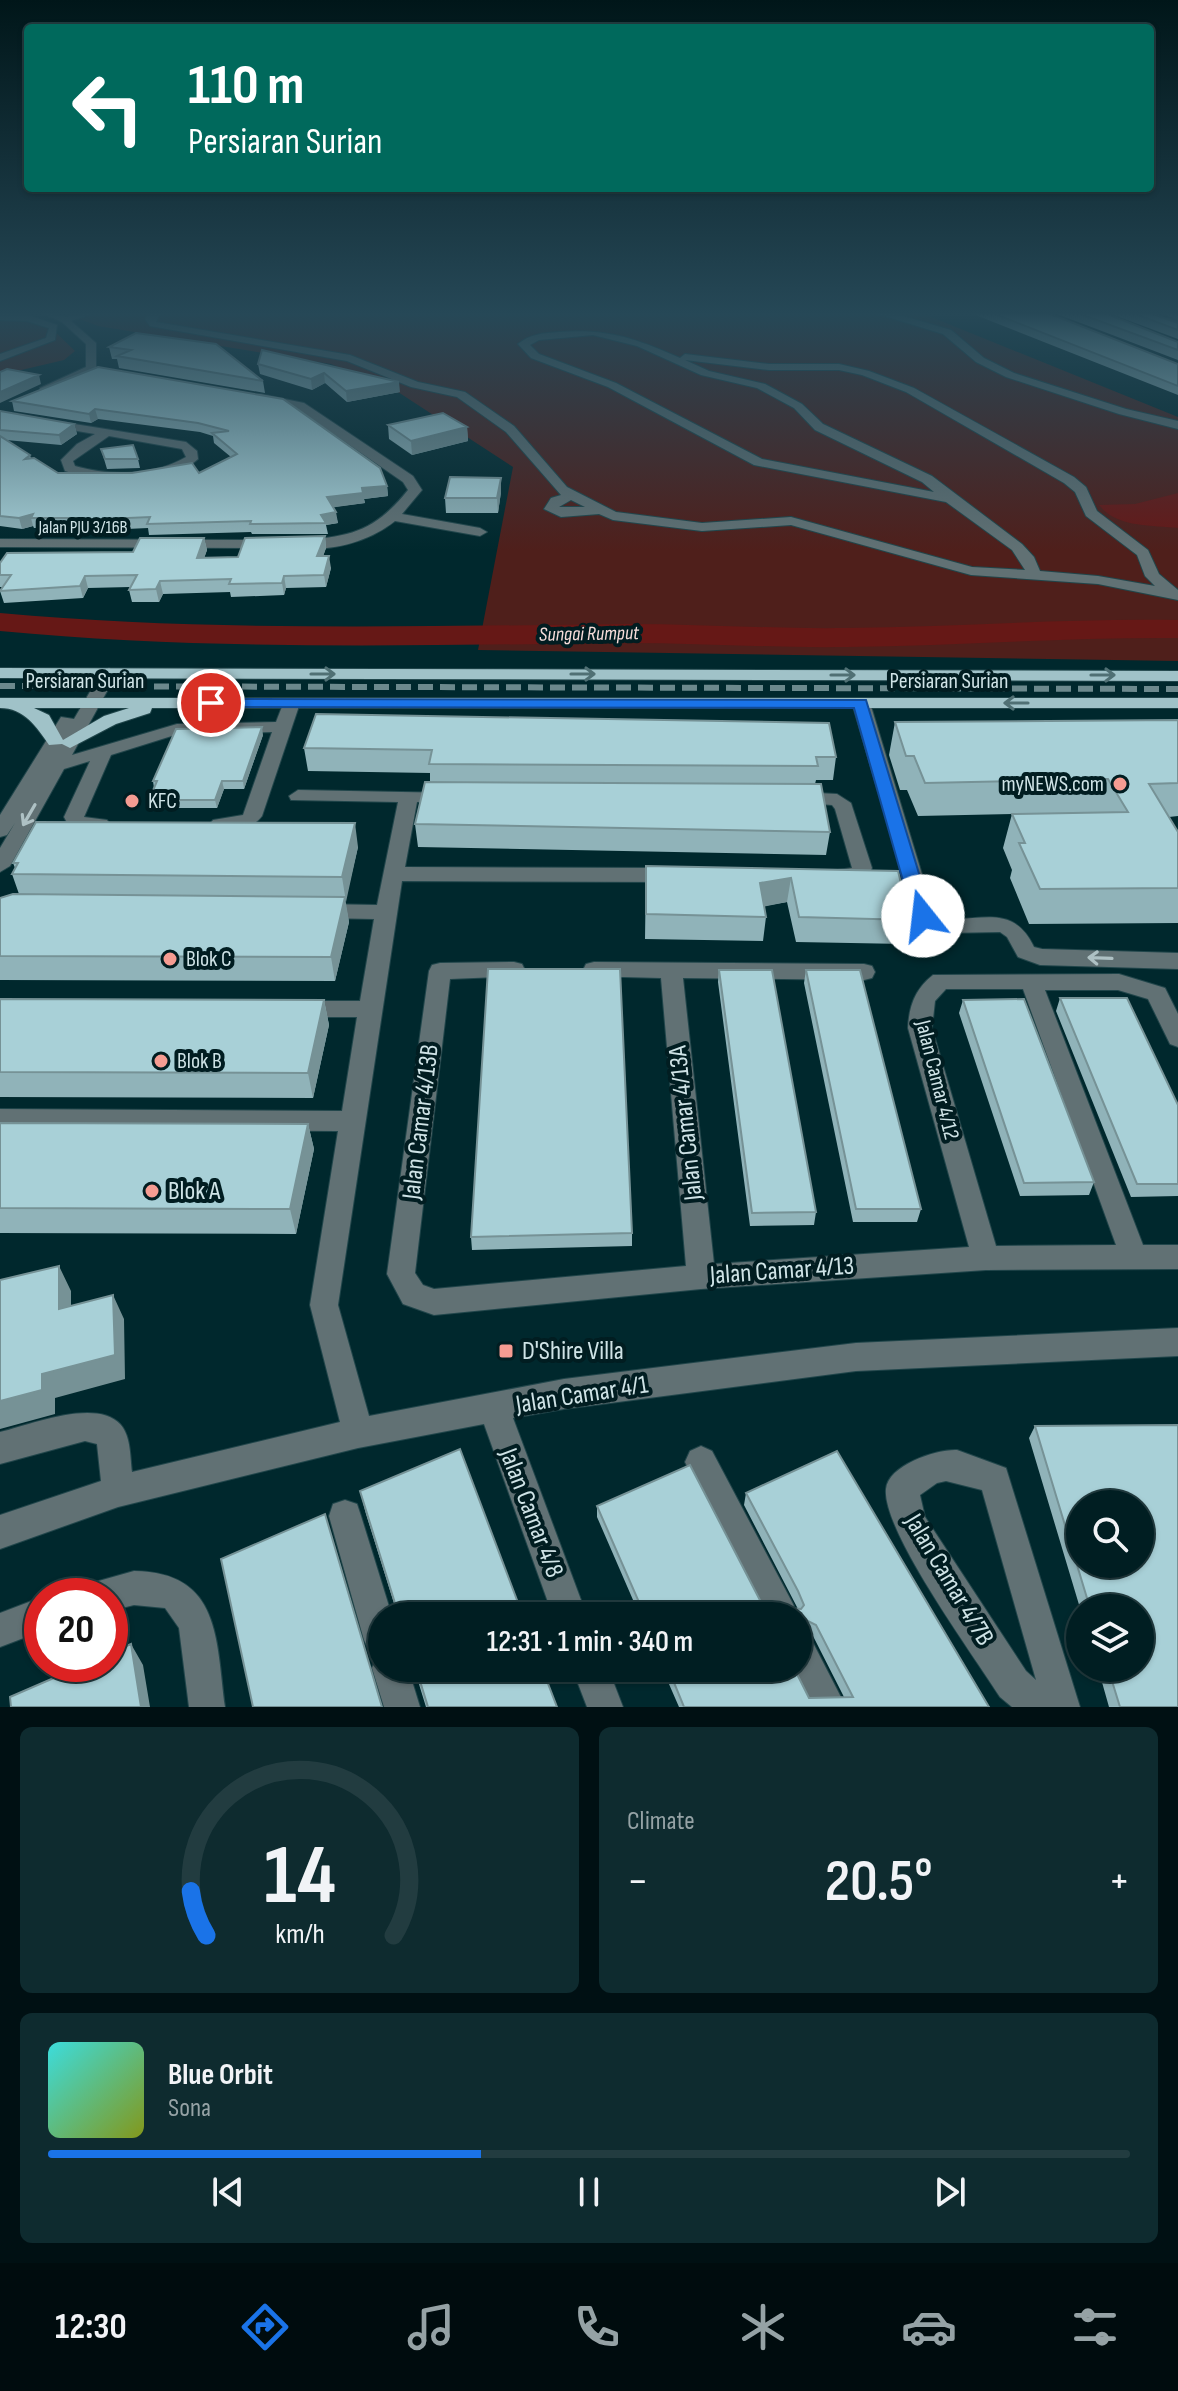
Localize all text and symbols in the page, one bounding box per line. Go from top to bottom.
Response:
text: 110 m [188,53,304,120]
icon: left [56,56,160,160]
text: Persiaran Surian [188,121,382,164]
street label: Jalan PJU 3/16B [37,517,128,538]
water label: Sungai Rumput [539,621,640,647]
one-way arrow [309,666,336,682]
one-way arrow [569,666,596,682]
one-way arrow [829,667,856,683]
one-way arrow [1089,667,1116,683]
street label: Persiaran Surian [26,668,144,695]
street label: Persiaran Surian [890,668,1008,695]
pin [177,669,245,737]
icon: arrive [189,681,233,725]
one-way arrow [1003,695,1030,711]
place label: myNEWS.com [1002,771,1104,798]
marker: myNEWS.com [1111,775,1129,793]
place label: KFC [148,788,177,815]
marker: KFC [123,792,141,810]
one-way arrow [21,803,37,826]
position arrow [881,874,965,958]
place label: Blok C [186,946,232,973]
marker: Blok C [161,950,179,968]
one-way arrow [1087,951,1114,966]
street label: Jalan Camar 4/12 [909,1016,965,1143]
street label: Jalan Camar 4/13B [396,1043,446,1202]
street label: Jalan Camar 4/13A [662,1043,710,1203]
place label: Blok B [177,1048,222,1075]
marker: Blok B [152,1052,170,1070]
place label: Blok A [168,1176,221,1207]
marker: Blok A [143,1182,161,1200]
street label: Jalan Camar 4/13 [708,1251,855,1292]
place label: D'Shire Villa [522,1336,624,1367]
marker: D'Shire Villa [497,1342,515,1360]
street label: Jalan Camar 4/1 [513,1369,650,1421]
street label: Jalan Camar 4/8 [492,1443,570,1582]
map controls [1066,1490,1154,1682]
button: search [1066,1490,1154,1578]
street label: Jalan Camar 4/7B [897,1508,1000,1651]
speed limit sign: 20 [24,1578,128,1682]
button: layers [1066,1594,1154,1682]
text: 12:31 · 1 min · 340 m [487,1624,693,1660]
text: Climate [627,1806,695,1837]
text: 14 [264,1827,335,1927]
text: 20.5° [824,1846,933,1918]
text: − [627,1855,649,1908]
text: + [1108,1855,1130,1908]
text: km/h [275,1917,324,1952]
text: Blue Orbit [168,2057,273,2093]
text: Sona [168,2093,211,2124]
icon: previous [206,2170,250,2214]
icon: pause [567,2170,611,2214]
icon: next [928,2170,972,2214]
icon: directions [237,2299,293,2355]
icon: music [403,2299,459,2355]
icon: phone [569,2299,625,2355]
icon: climate [735,2299,791,2355]
icon: car [901,2299,957,2355]
icon: filters [1067,2299,1123,2355]
text: 12:30 [55,2306,127,2349]

